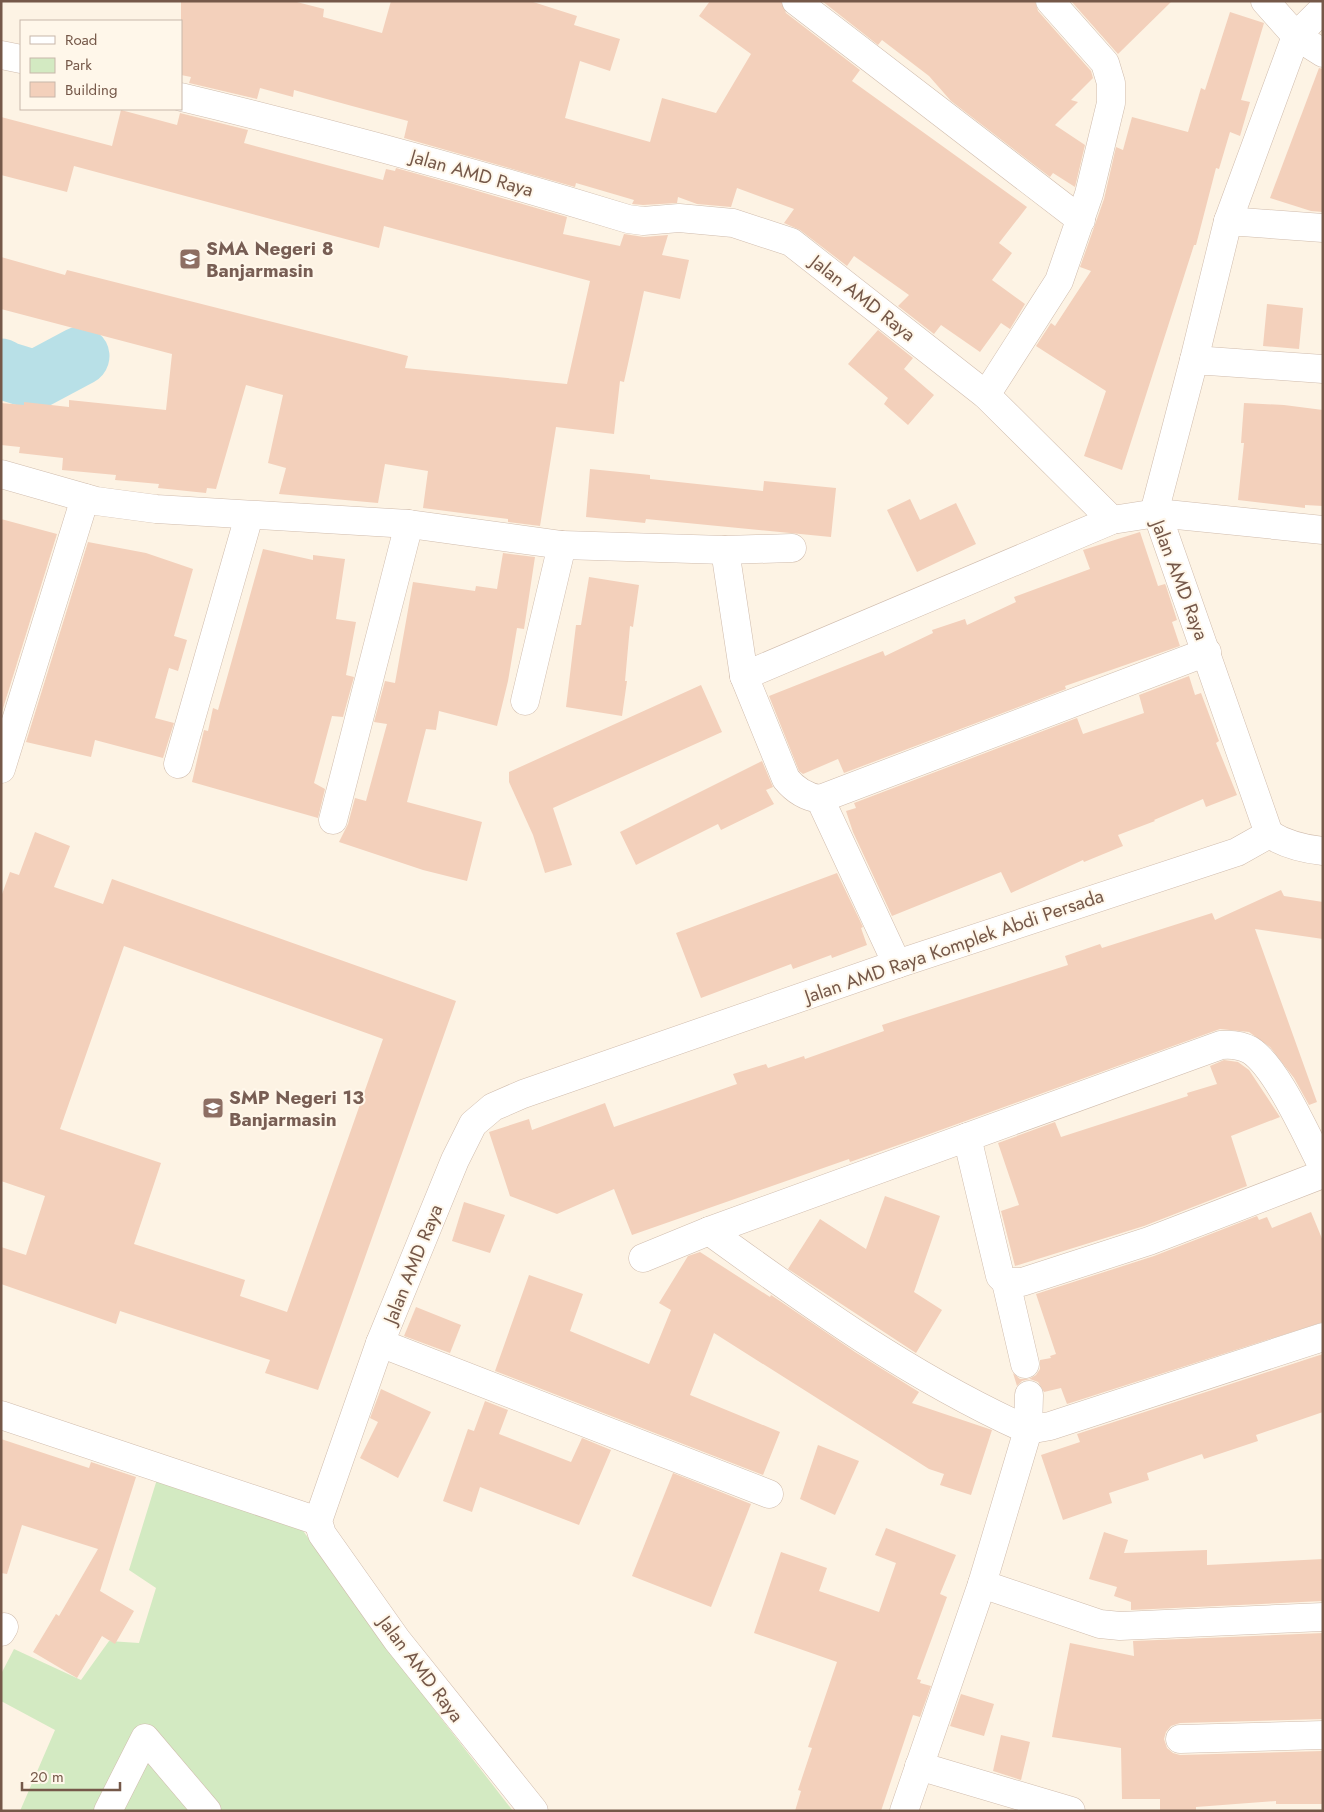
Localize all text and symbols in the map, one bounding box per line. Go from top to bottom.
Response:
legend [20,20,182,110]
text: Road [65,29,97,51]
text: Park [65,54,92,76]
text: Building [65,79,117,101]
street label: Jalan AMD Raya [405,142,537,203]
place label: SMA Negeri 8 Banjarmasin [206,235,334,284]
school or university icon: SMA Negeri 8 Banjarmasin [178,247,202,271]
street label: Jalan AMD Raya [802,247,921,348]
street label: Jalan AMD Raya [1144,513,1215,644]
street label: Jalan AMD Raya Komplek Abdi Persada [798,882,1107,1011]
place label: SMP Negeri 13 Banjarmasin [229,1084,364,1133]
school or university icon: SMP Negeri 13 Banjarmasin [201,1096,225,1120]
street label: Jalan AMD Raya [376,1200,449,1331]
street label: Jalan AMD Raya [370,1608,470,1728]
scale bar [22,1760,120,1792]
text: 20 m [30,1766,64,1788]

